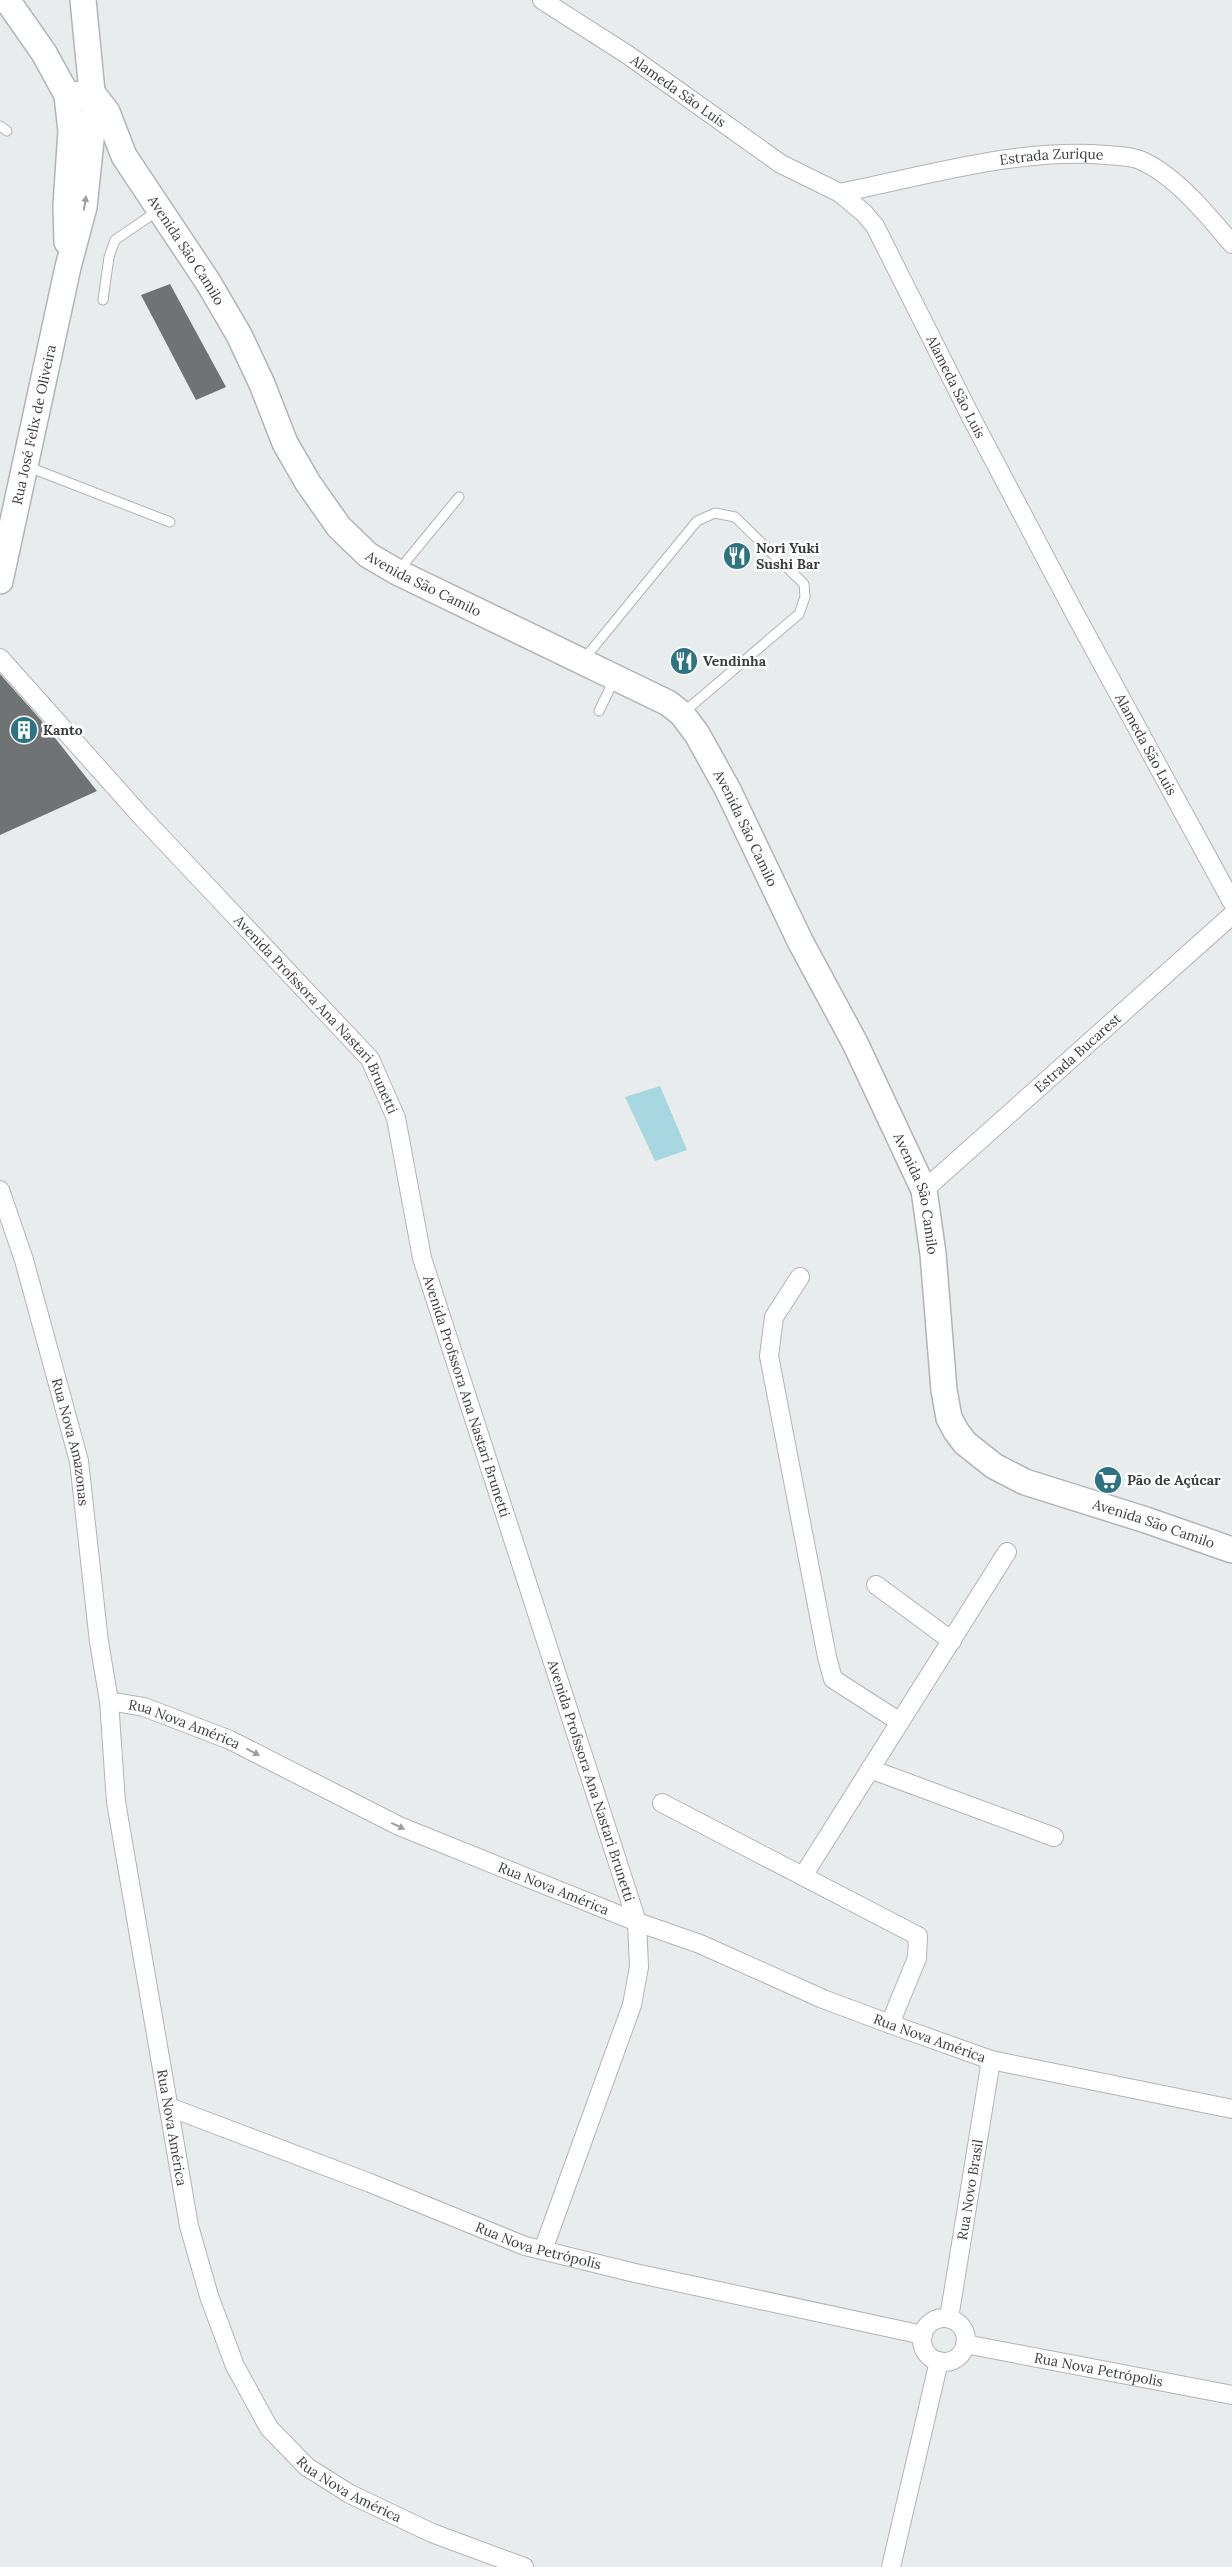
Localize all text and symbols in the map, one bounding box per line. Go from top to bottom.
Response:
street label: Alameda São Luis [626,50,730,131]
street label: Estrada Zurique [998,145,1104,169]
street label: Avenida São Camilo [143,191,229,308]
one-way arrow [81,195,89,211]
street label: Alameda São Luis [922,331,990,441]
street label: Rua José Felix de Oliveira [8,343,60,506]
place label: Nori Yuki Sushi Bar [756,539,820,573]
restaurant icon: Nori Yuki Sushi Bar [722,541,752,571]
street label: Avenida São Camilo [361,546,484,620]
restaurant icon: Vendinha [669,646,699,676]
place label: Vendinha [703,652,767,670]
street label: Alameda São Luis [1111,690,1181,798]
building icon: Kanto [9,715,39,745]
place label: Kanto [43,721,83,739]
street label: Avenida São Camilo [709,766,782,889]
street label: Avenida Profssora Ana Nastari Brunetti [230,911,402,1117]
street label: Estrada Bucarest [1031,1009,1125,1096]
street label: Avenida São Camilo [889,1129,942,1256]
street label: Avenida Profssora Ana Nastari Brunetti [419,1272,514,1520]
street label: Rua Nova Amazonas [48,1376,93,1507]
supermarket icon: Pão de Açúcar [1093,1465,1123,1495]
place label: Pão de Açúcar [1127,1471,1221,1489]
street label: Avenida São Camilo [1090,1495,1217,1552]
street label: Avenida Profssora Ana Nastari Brunetti [543,1657,639,1904]
street label: Rua Nova América [127,1695,243,1753]
one-way arrow [246,1748,261,1756]
one-way arrow [391,1822,405,1830]
street label: Rua Nova América [495,1858,612,1919]
street label: Rua Nova América [871,2010,988,2066]
street label: Rua Nova América [153,2068,191,2187]
street label: Rua Novo Brasil [953,2138,987,2241]
street label: Rua Nova Petrópolis [473,2218,603,2273]
street label: Rua Nova Petrópolis [1033,2348,1165,2391]
street label: Rua Nova América [293,2452,404,2526]

